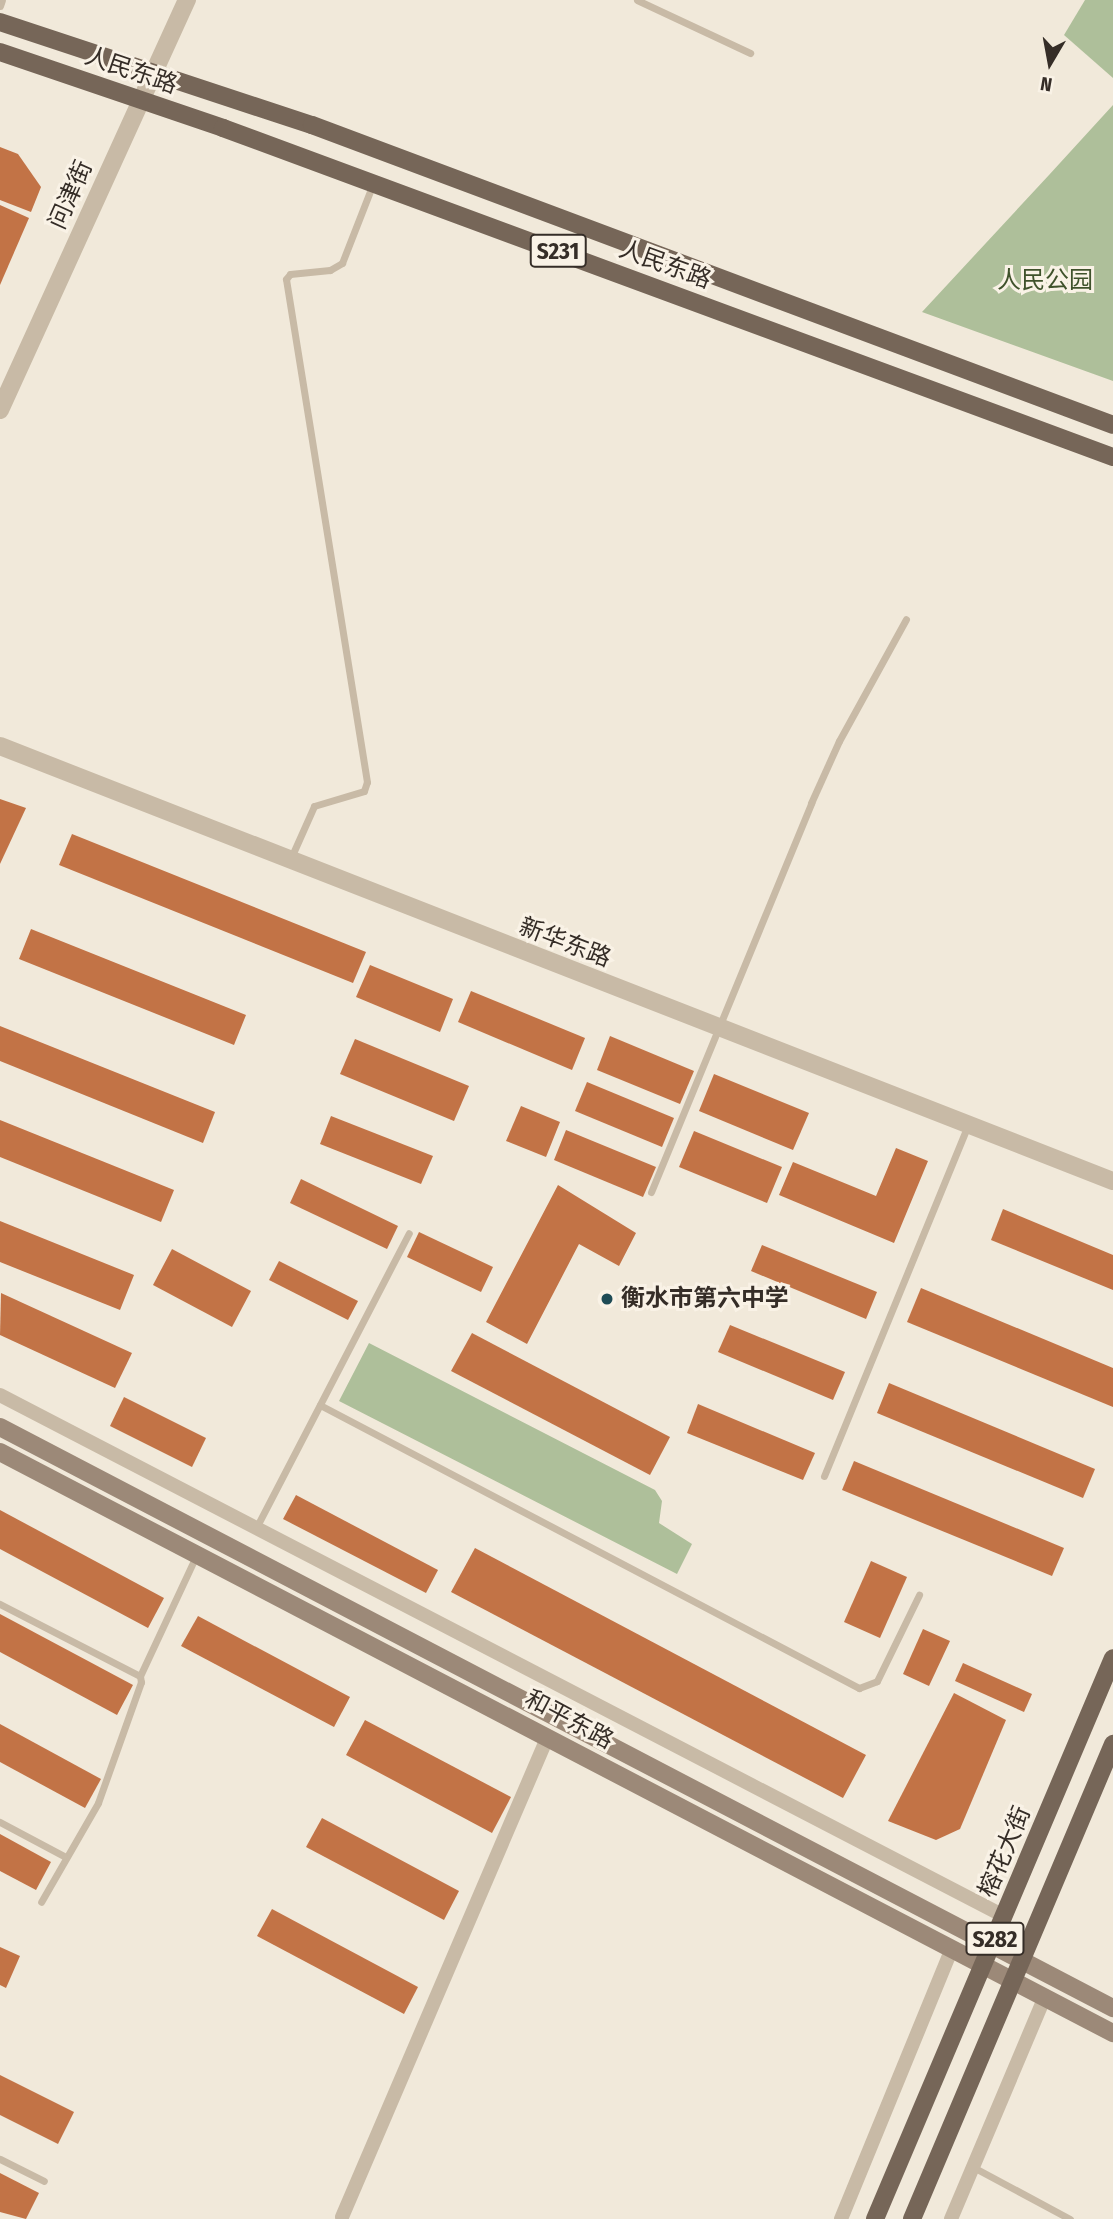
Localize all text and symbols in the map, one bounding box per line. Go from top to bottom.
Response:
north arrow [1015,28,1085,98]
street label: 人民东路 [81,42,181,100]
text: N [1039,72,1054,96]
street label: 问津街 [43,156,99,234]
road number: S231 [528,232,588,270]
street label: 人民东路 [615,235,715,295]
park label: 人民公园 [997,267,1093,295]
street label: 新华东路 [515,912,615,974]
place label: 衡水市第六中学 [621,1285,789,1313]
marker: 衡水市第六中学 [599,1291,615,1307]
street label: 和平东路 [520,1685,618,1755]
street label: 榕花大街 [973,1802,1037,1902]
road number: S282 [965,1920,1025,1958]

